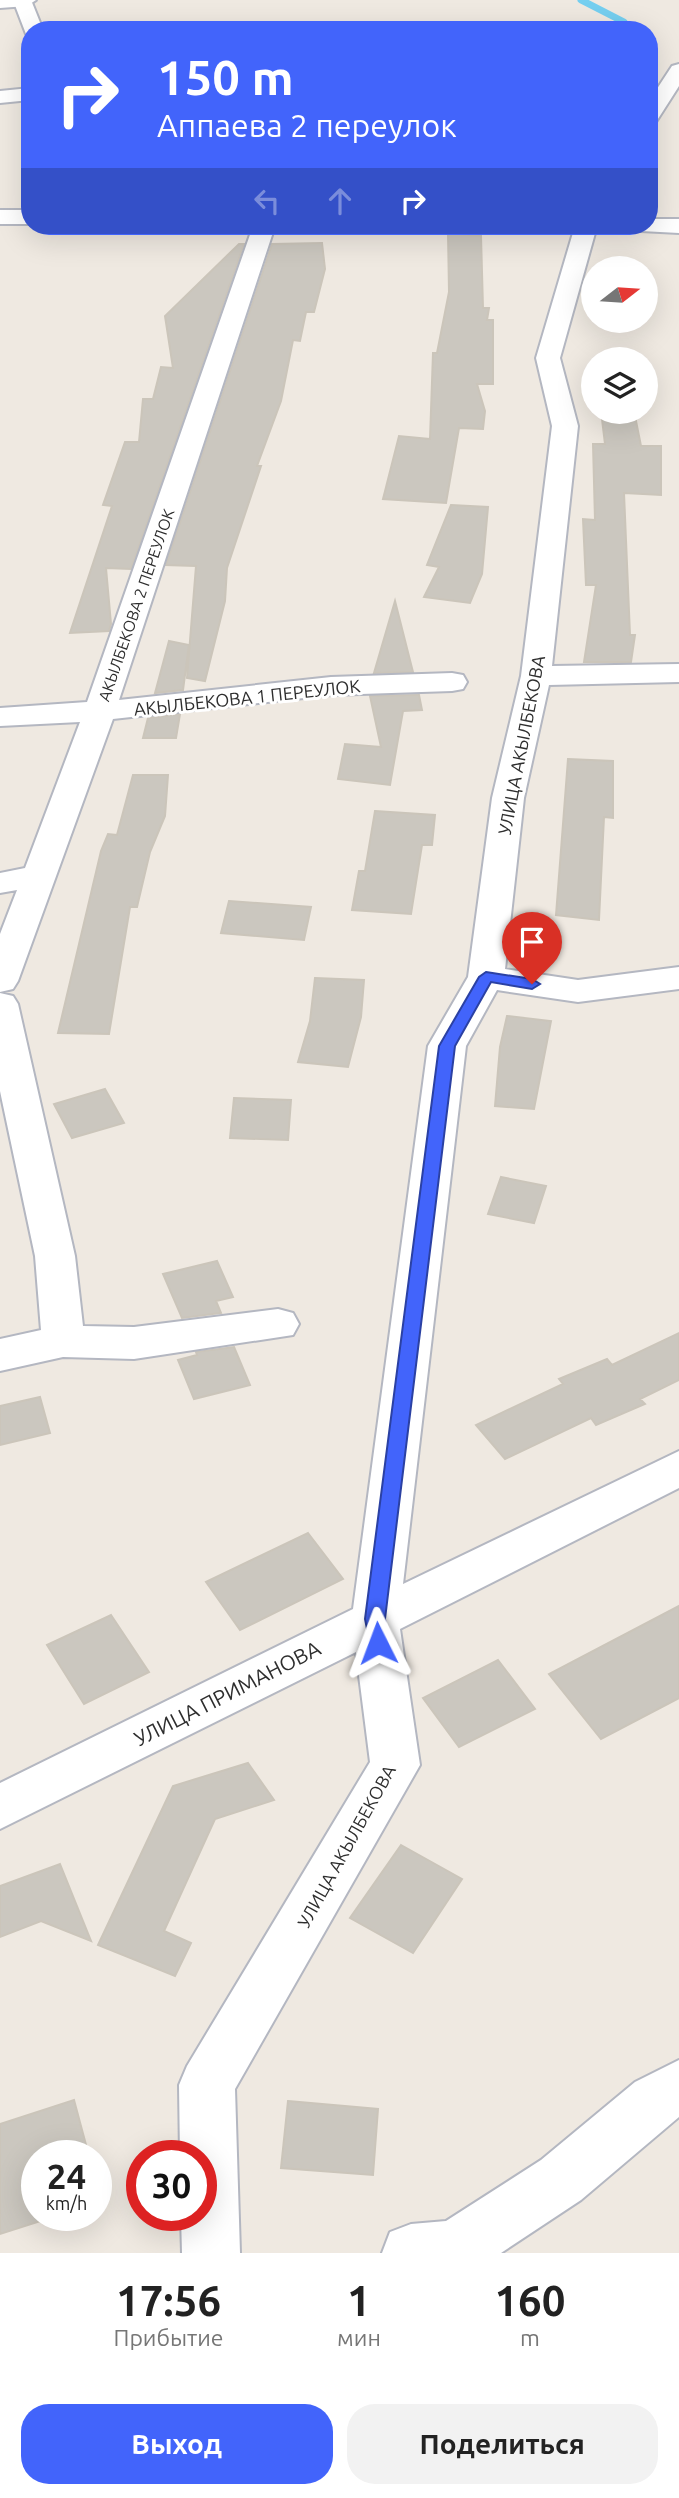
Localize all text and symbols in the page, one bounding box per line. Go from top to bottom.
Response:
icon: right [42,49,133,140]
text: 150 m [157,49,294,104]
text: Аппаева 2 переулок [157,107,457,143]
icon: left [248,182,286,220]
icon: ahead [321,182,359,220]
icon: right [394,182,432,220]
north arrow [581,256,658,332]
map controls [581,256,658,424]
button: layers [581,347,658,424]
street label: АКЫЛБЕКОВА 2 ПЕРЕУЛОК [95,506,178,704]
street label: УЛИЦА АКЫЛБЕКОВА [494,653,548,836]
street label: АКЫЛБЕКОВА 1 ПЕРЕУЛОК [133,675,361,719]
pin [502,912,562,984]
icon: arrive [513,923,551,961]
position arrow [341,1606,415,1680]
street label: УЛИЦА ПРИМАНОВА [130,1635,324,1750]
street label: УЛИЦА АКЫЛБЕКОВА [293,1761,399,1931]
speed limit sign: 30 [126,2140,217,2231]
text: 24 [47,2156,86,2196]
text: km/h [46,2193,87,2213]
text: 17:56 [116,2277,221,2324]
text: 1 [347,2277,371,2324]
text: 160 [494,2277,565,2324]
text: Прибытие [114,2325,224,2350]
text: мин [337,2325,381,2350]
text: m [520,2325,540,2350]
button: Выход [21,2404,333,2484]
button: Поделиться [347,2404,658,2484]

